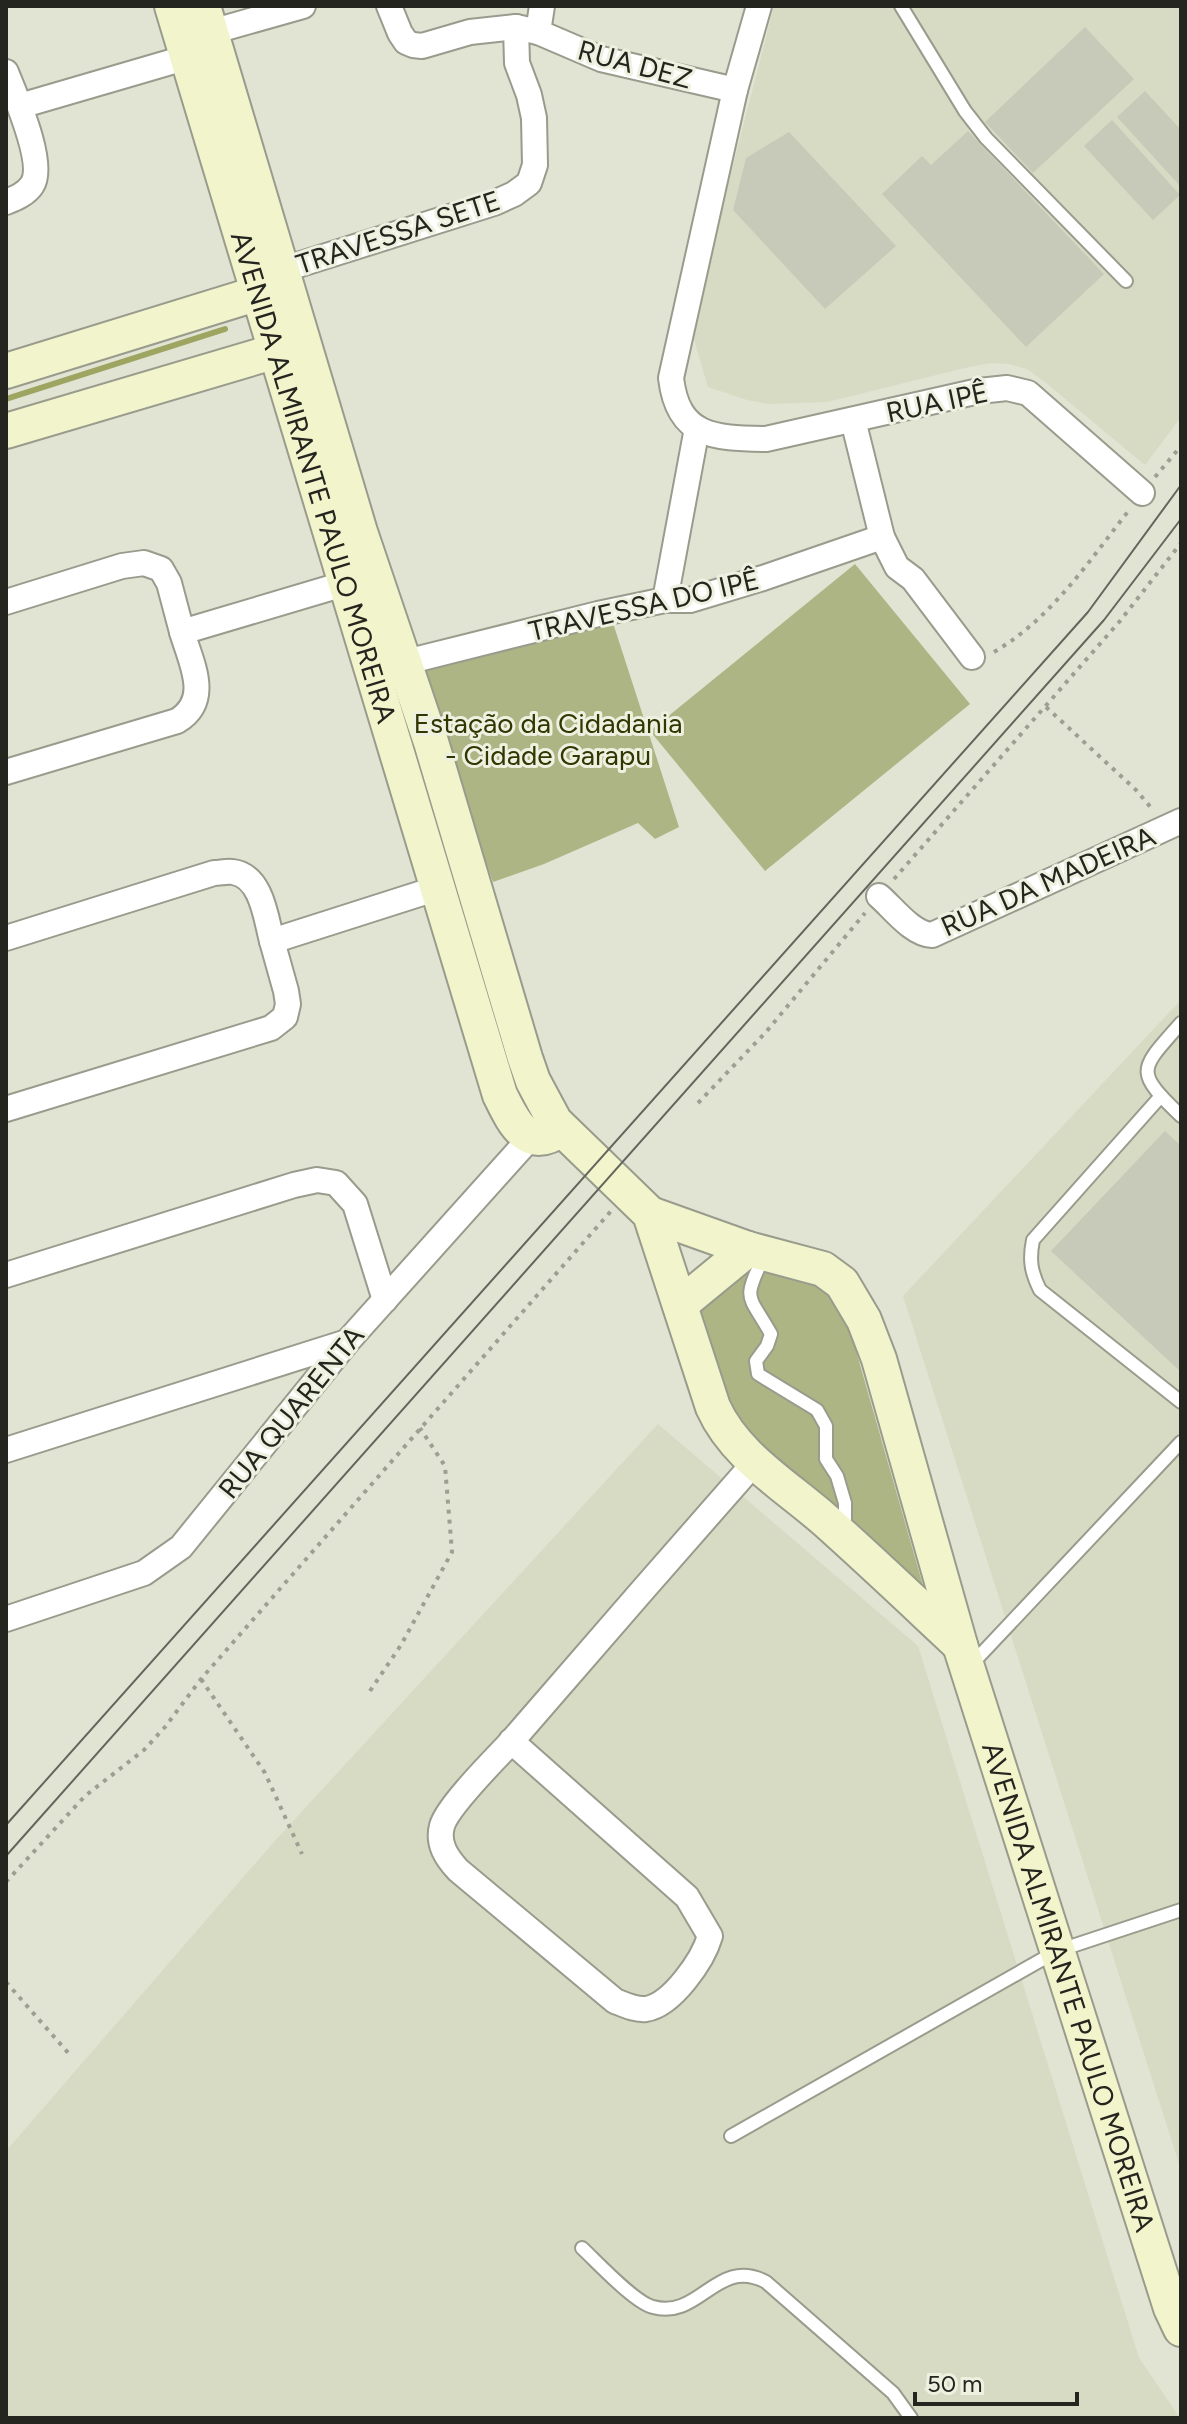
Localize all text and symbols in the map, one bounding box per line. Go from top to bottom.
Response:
street label: RUA DEZ [574,32,696,96]
street label: TRAVESSA SETE [292,183,504,281]
street label: AVENIDA ALMIRANTE PAULO MOREIRA [224,227,404,727]
street label: RUA IPÊ [883,375,991,429]
street label: TRAVESSA DO IPÊ [526,562,762,648]
park label: Estação da Cidadania - Cidade Garapu [413,706,683,772]
street label: RUA DA MADEIRA [936,818,1160,943]
street label: RUA QUARENTA [211,1319,371,1505]
street label: AVENIDA ALMIRANTE PAULO MOREIRA [975,1738,1163,2236]
scale bar [915,2356,1077,2406]
text: 50 m [927,2369,983,2398]

